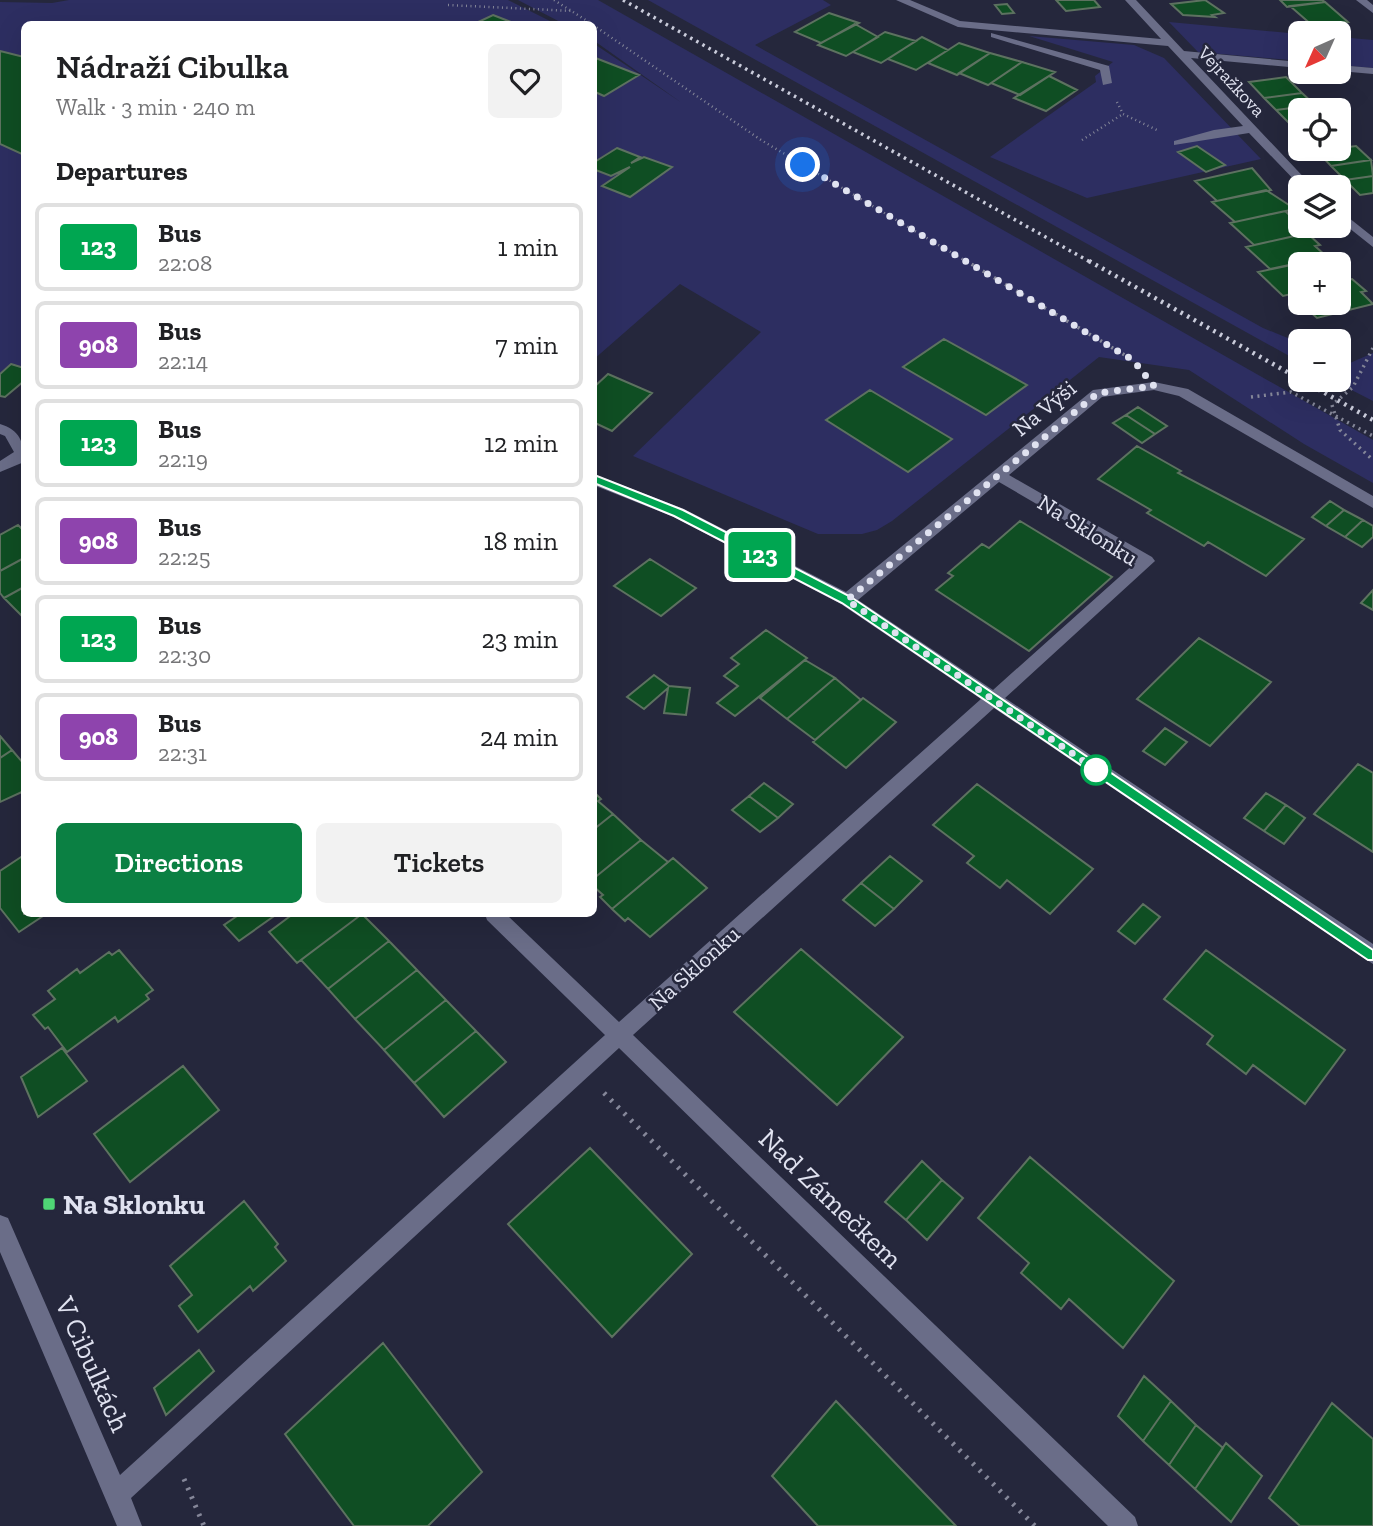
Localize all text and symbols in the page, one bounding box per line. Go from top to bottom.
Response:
north arrow [1288,21,1351,84]
map controls [1288,21,1351,392]
street label: Vejražkova [1192,40,1270,122]
button: heart [488,44,562,118]
text: Nádraží Cibulka [56,47,289,86]
text: Walk · 3 min · 240 m [56,93,255,121]
button: locate [1288,98,1351,161]
your location [785,147,820,182]
text: Departures [56,155,188,187]
button: layers [1288,175,1351,238]
text: Bus [158,217,201,249]
text: 1 min [497,231,558,263]
text: 123 [81,232,116,261]
text: 22:08 [158,249,212,277]
button: + [1288,252,1351,315]
text: Bus [158,315,201,347]
text: 7 min [495,329,558,361]
button: − [1288,329,1351,392]
text: 908 [79,330,118,359]
text: 22:14 [158,347,208,375]
street label: Na Výši [1007,374,1081,442]
text: Bus [158,413,201,445]
text: 12 min [484,427,558,459]
text: 123 [81,428,116,457]
text: 22:19 [158,445,208,473]
street label: Na Sklonku [1033,488,1143,572]
text: Bus [158,511,201,543]
text: 18 min [483,525,558,557]
text: 908 [79,526,118,555]
line badge: 123 [720,532,800,578]
text: 123 [742,540,778,569]
text: 22:25 [158,543,210,571]
text: Bus [158,609,201,641]
text: 23 min [481,623,558,655]
text: 123 [81,624,116,653]
text: 22:30 [158,641,211,669]
text: Bus [158,707,201,739]
text: 24 min [480,721,558,753]
text: 908 [79,722,118,751]
text: 22:31 [158,739,207,767]
unlabelled marker [1081,755,1111,785]
button: Directions [56,823,302,903]
button: Tickets [316,823,562,903]
street label: Na Sklonku [643,920,745,1016]
street label: Nad Zámečkem [752,1122,909,1275]
place label: Na Sklonku [63,1188,205,1221]
marker: Na Sklonku [41,1196,57,1212]
street label: V Cibulkách [48,1291,137,1437]

